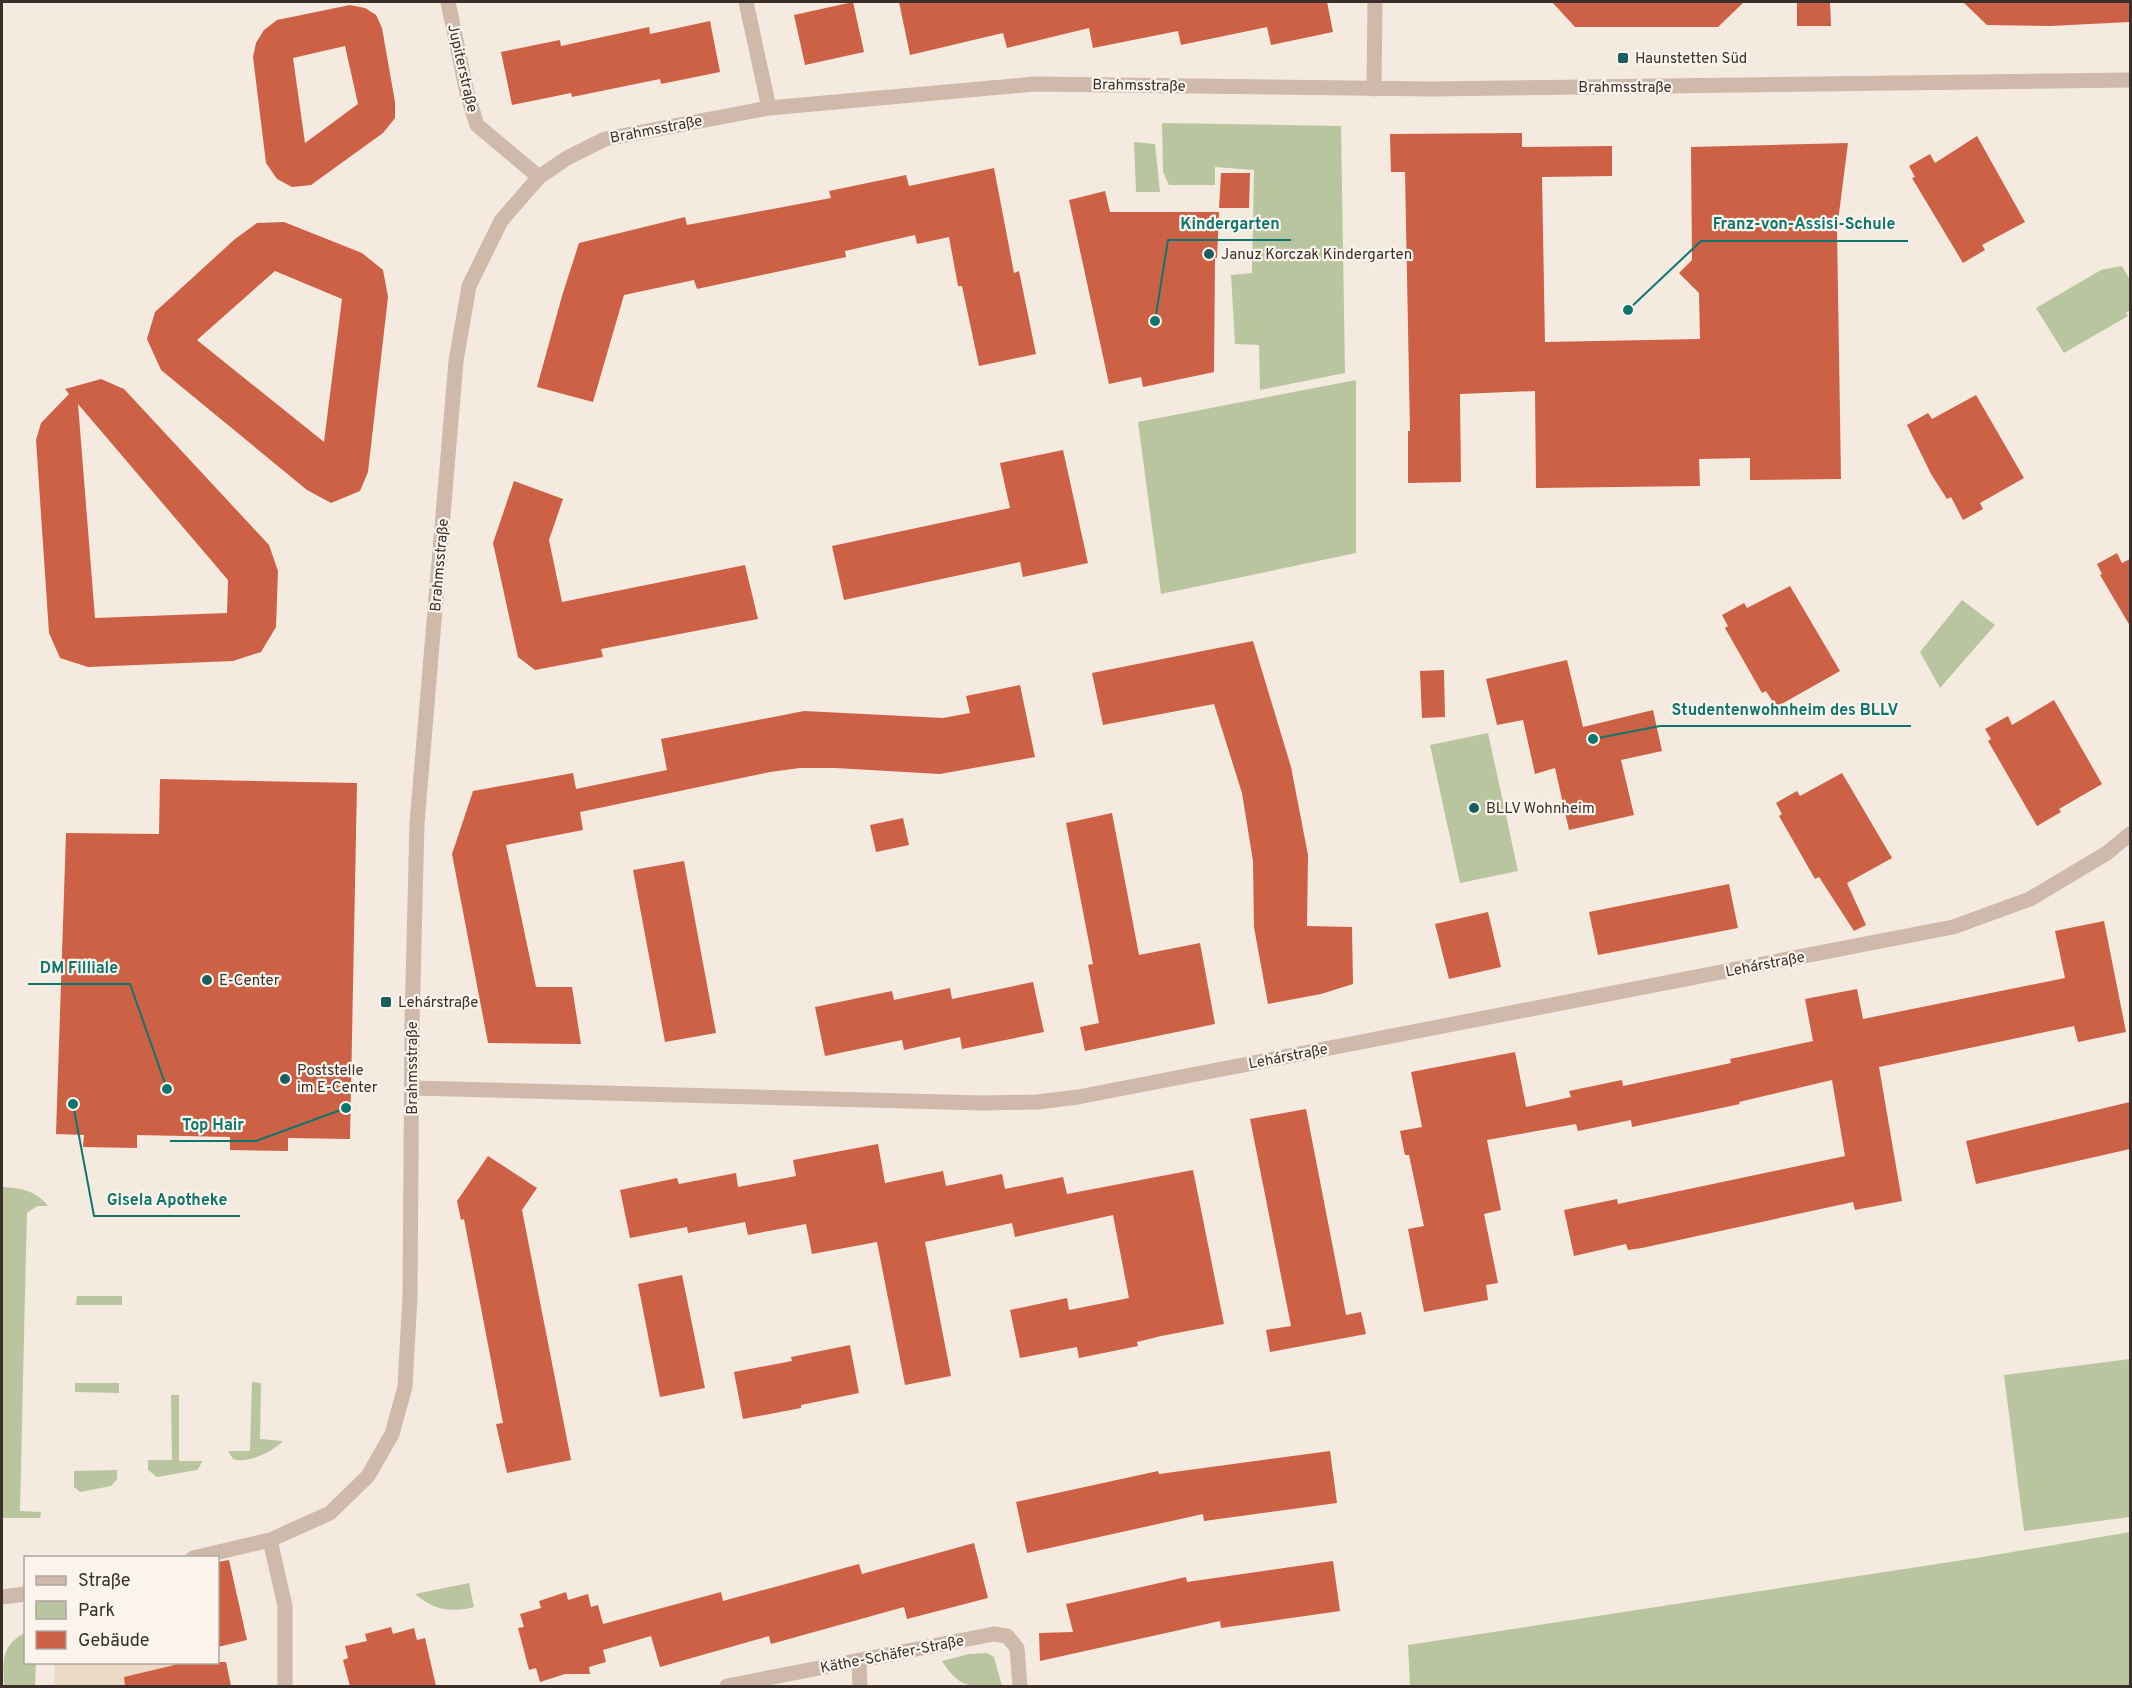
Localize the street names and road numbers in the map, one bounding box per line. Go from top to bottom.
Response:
street label: Jupiterstraße [442,22,481,114]
street label: Brahmsstraße [1092,76,1186,97]
street label: Brahmsstraße [1578,79,1672,98]
street label: Brahmsstraße [609,112,704,149]
street label: Brahmsstraße [427,518,454,612]
street label: Lehárstraße [1724,948,1806,982]
street label: Brahmsstraße [404,1021,423,1115]
street label: Lehárstraße [1247,1040,1329,1074]
street label: Käthe-Schäfer-Straße [819,1632,966,1679]

